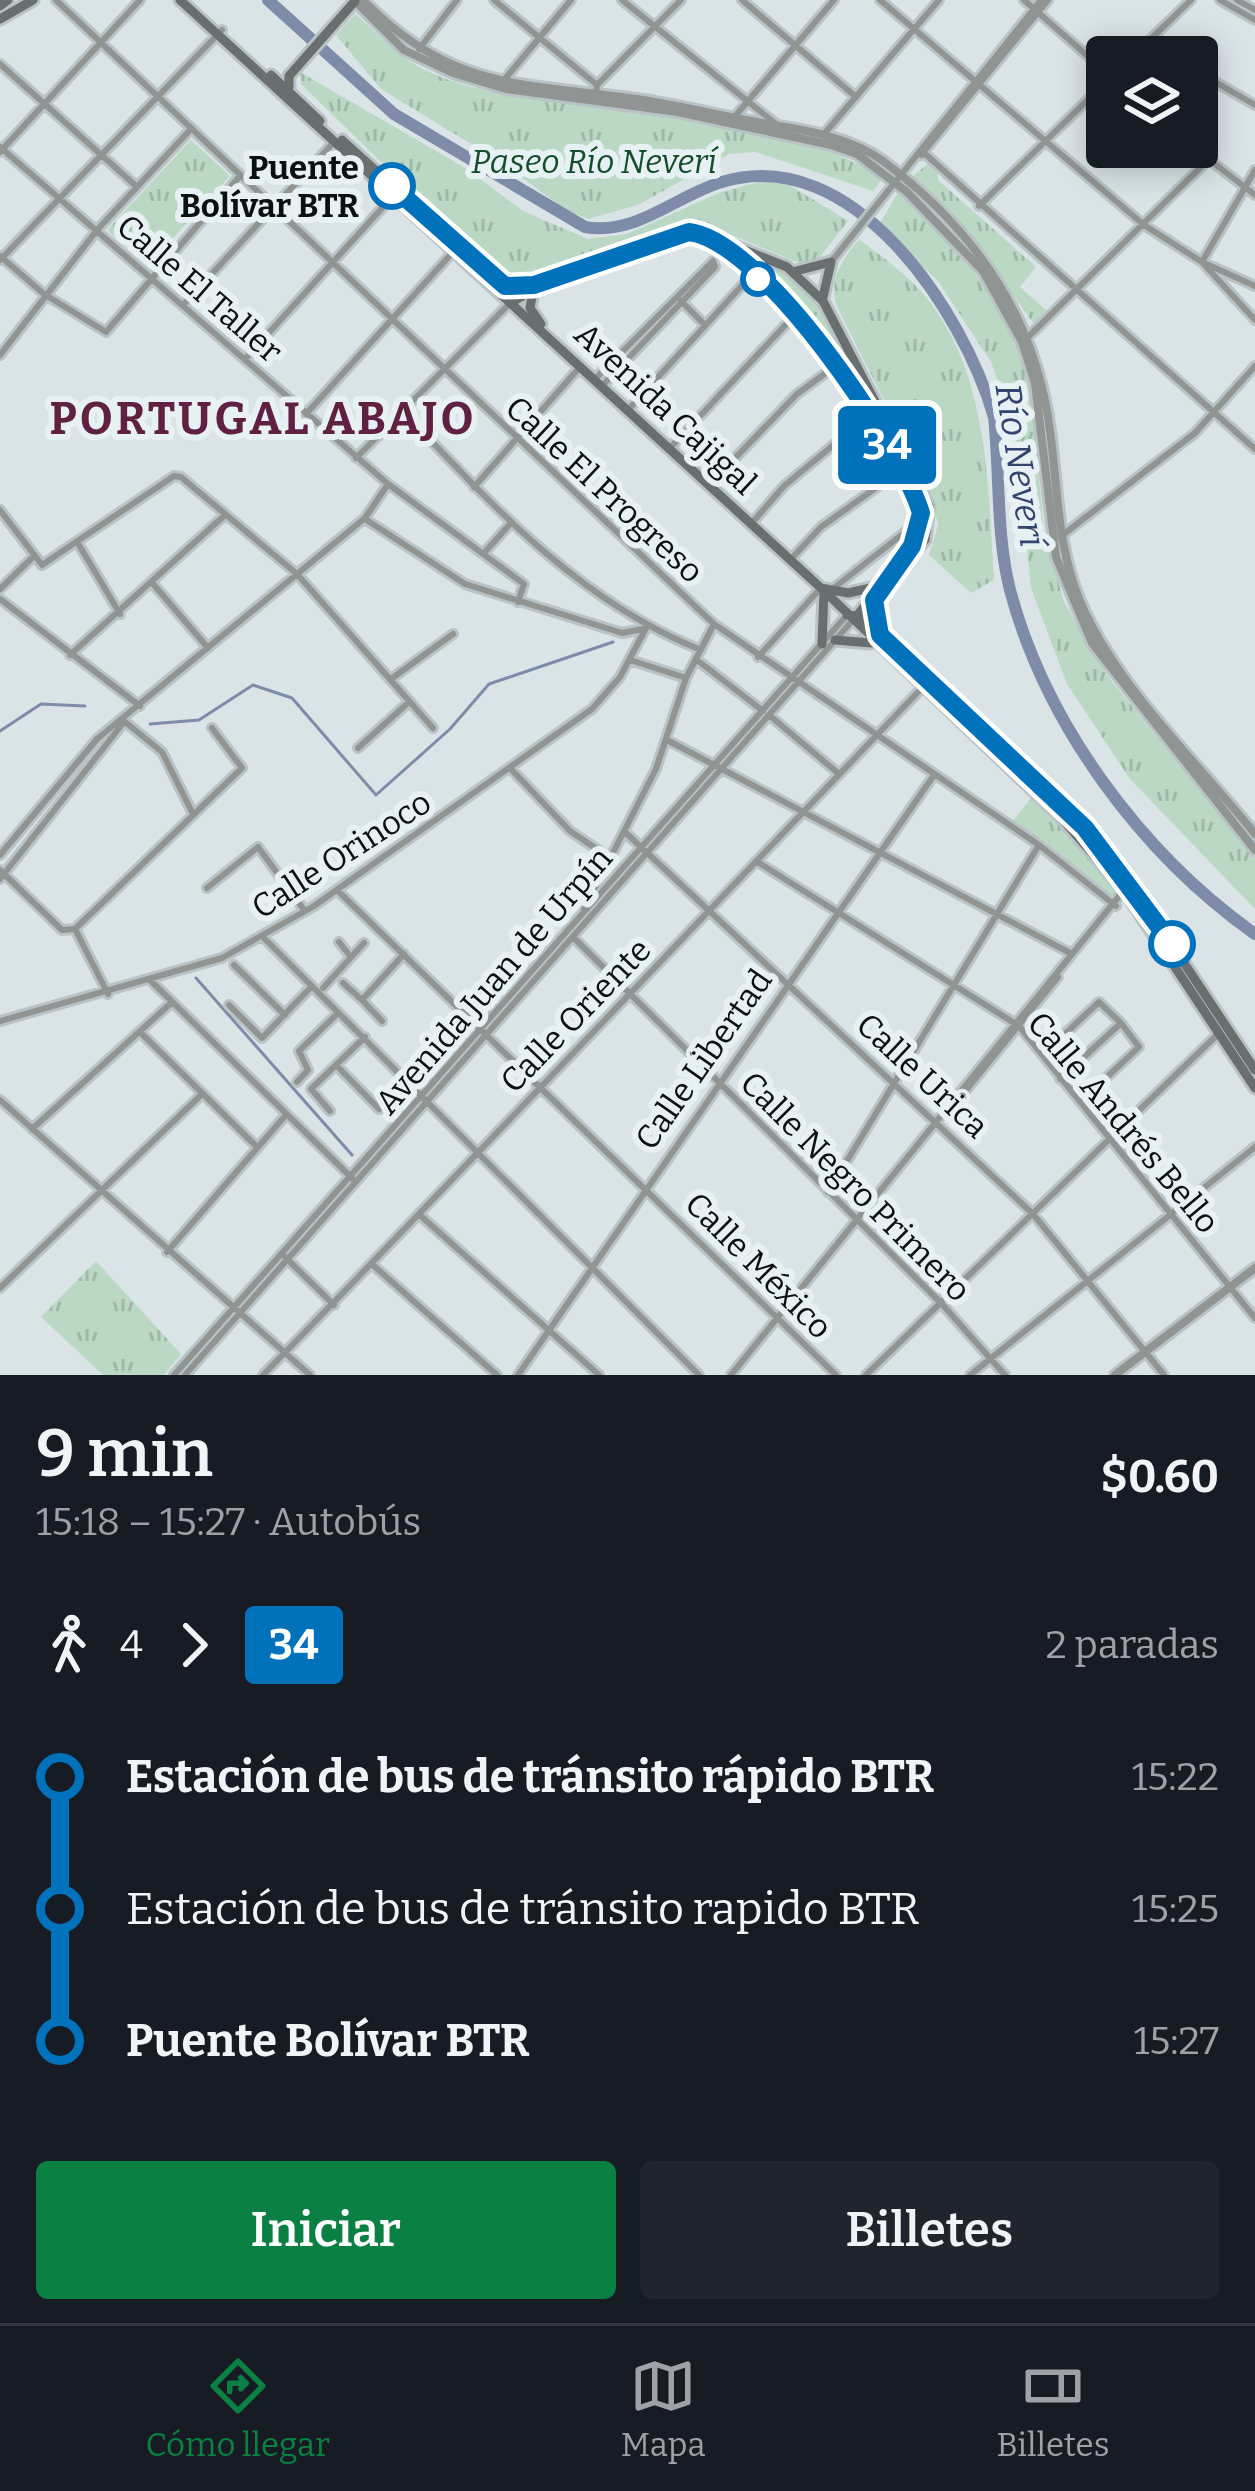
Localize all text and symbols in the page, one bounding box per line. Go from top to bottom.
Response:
map controls [1086,36,1218,168]
button: layers [1086,36,1218,168]
park label: Paseo Río Neverí [471,142,720,182]
place label: Puente Bolívar BTR [180,148,359,226]
marker: Puente Bolívar BTR [370,164,414,208]
street label: Calle El Taller [108,206,291,372]
unlabelled marker [742,263,774,295]
street label: Avenida Cajigal [566,314,765,503]
water label: Río Neverí [985,380,1055,553]
street label: Calle El Progreso [497,388,711,592]
district label: PORTUGAL ABAJO [50,392,476,446]
line badge: 34 [833,406,941,484]
text: 34 [862,420,912,470]
street label: Calle Orinoco [244,782,439,928]
street label: Avenida Juan de Urpín [367,839,621,1122]
unlabelled marker [1150,922,1194,966]
street label: Calle Oriente [492,930,659,1101]
street label: Calle Libertad [627,962,781,1157]
street label: Calle Andrés Bello [1019,1004,1227,1241]
street label: Calle Urica [848,1005,996,1147]
street label: Calle Negro Primero [732,1063,979,1310]
street label: Calle México [677,1184,840,1347]
text: 9 min [36,1414,213,1493]
text: $0.60 [1101,1450,1219,1504]
text: 15:18 – 15:27 · Autobús [36,1499,421,1545]
icon: walk [36,1612,102,1678]
icon: forward [161,1612,227,1678]
text: 34 [269,1620,319,1670]
text: 4 [120,1622,143,1668]
text: 2 paradas [1045,1622,1219,1668]
text: Estación de bus de tránsito rápido BTR [126,1750,934,1804]
text: 15:22 [1132,1754,1219,1800]
text: Estación de bus de tránsito rapido BTR [126,1882,920,1936]
text: 15:25 [1132,1886,1219,1932]
text: Puente Bolívar BTR [126,2014,530,2068]
text: 15:27 [1134,2018,1219,2064]
button: Iniciar [36,2161,616,2299]
button: Billetes [640,2161,1219,2299]
tab: Cómo llegar [146,2353,330,2465]
tab: Mapa [621,2353,705,2465]
tab: Billetes [997,2353,1109,2465]

